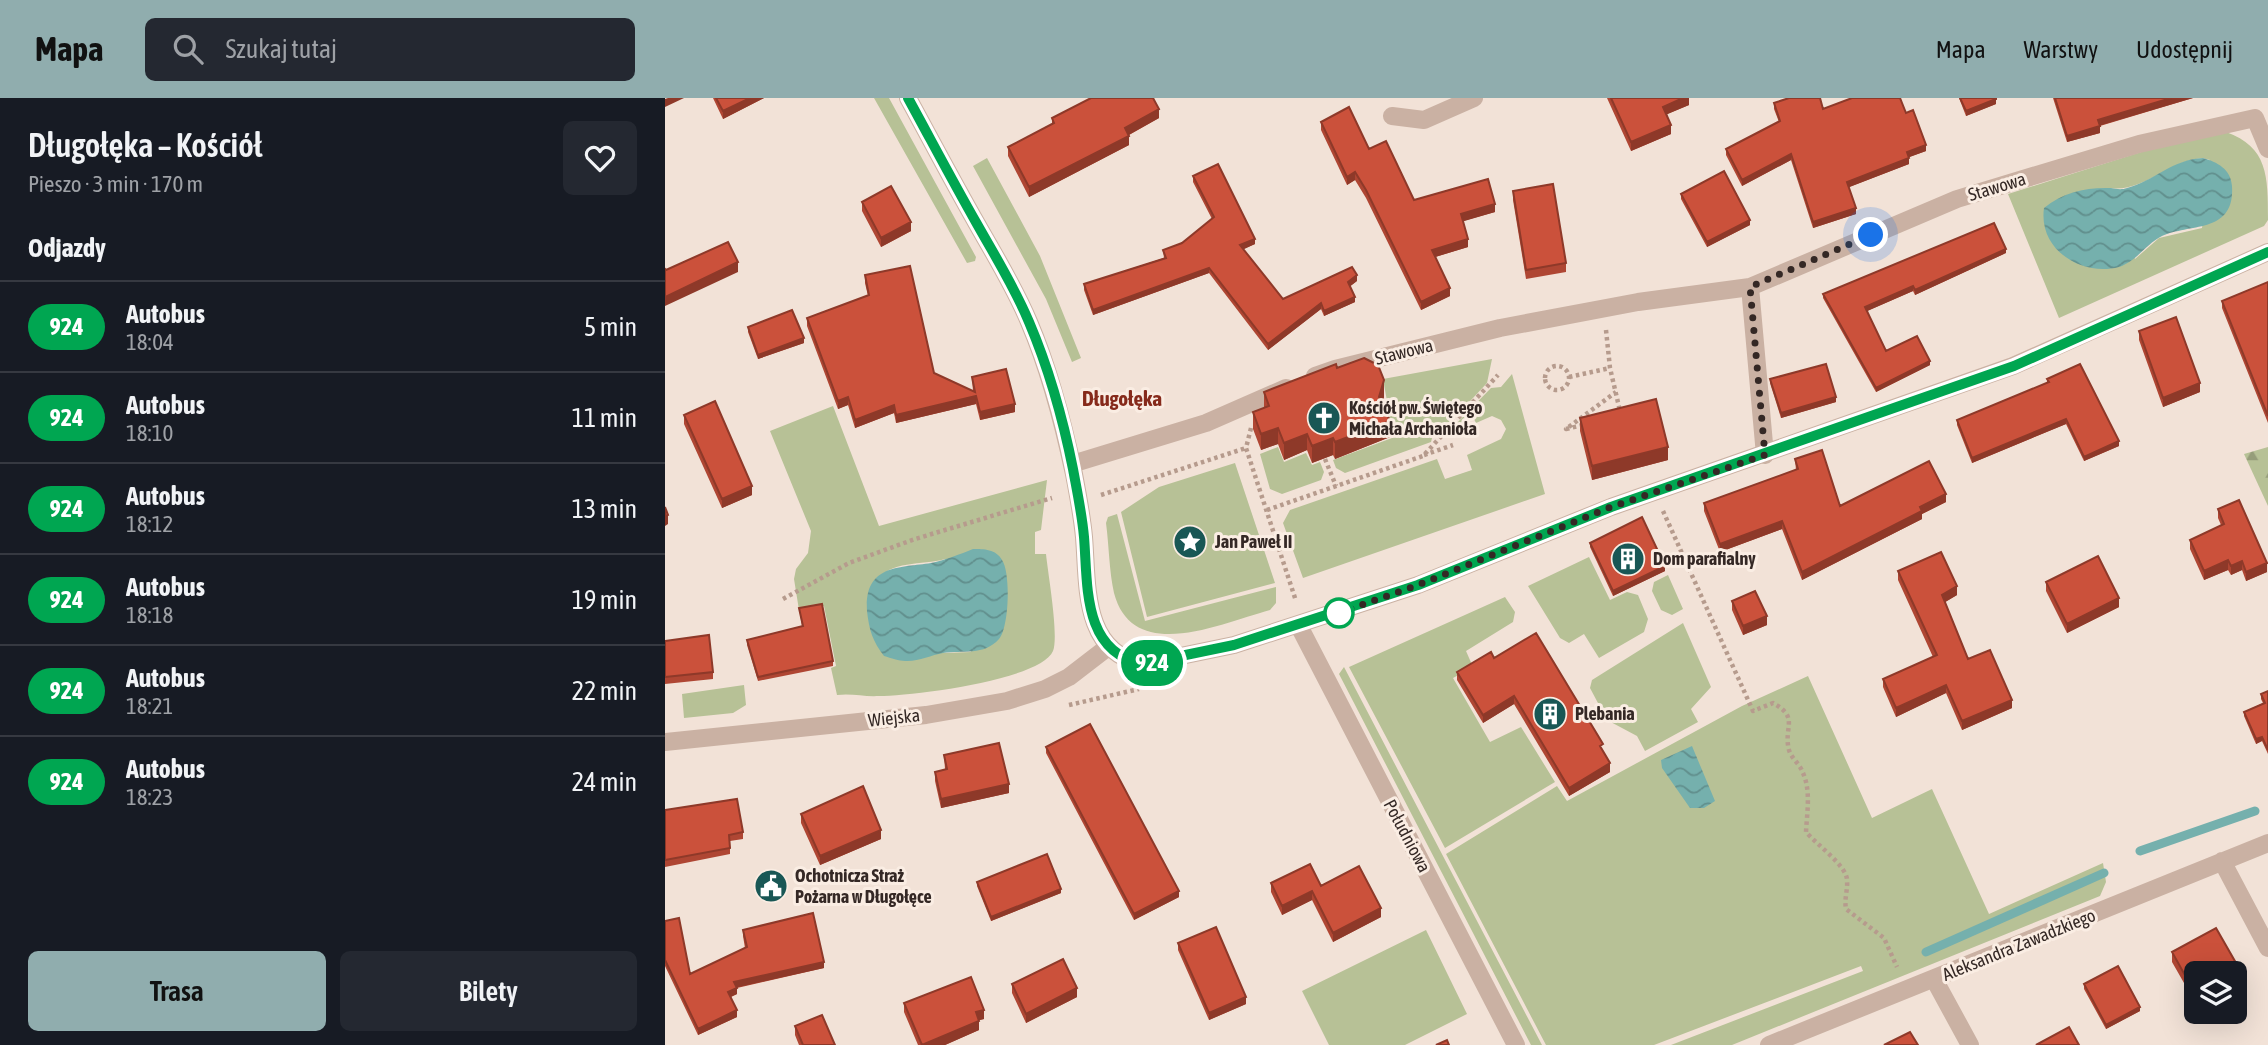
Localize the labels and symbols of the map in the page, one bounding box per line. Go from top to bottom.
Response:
street label: Stawowa [1966,168,2028,205]
your location [1853,217,1888,252]
street label: Stawowa [1373,334,1435,369]
district label: Długołęka [1082,386,1162,410]
place label: Kościół pw. Świętego Michała Archanioła [1349,397,1482,439]
church icon: Kościół pw. Świętego Michała Archanioła [1305,399,1343,437]
place icon: Jan Paweł II [1171,523,1209,561]
place label: Jan Paweł II [1214,531,1292,552]
building icon: Dom parafialny [1609,540,1647,578]
place label: Dom parafialny [1653,548,1756,569]
unlabelled marker [1324,598,1354,628]
line badge: 924 [1112,640,1192,686]
building icon: Plebania [1531,695,1569,733]
place label: Plebania [1575,703,1635,724]
street label: Wiejska [867,704,921,731]
street label: Południowa [1380,796,1435,876]
place label: Ochotnicza Straż Pożarna w Długołęce [795,865,932,907]
public building icon: Ochotnicza Straż Pożarna w Długołęce [752,867,790,905]
street label: Aleksandra Zawadzkiego [1939,904,2098,985]

